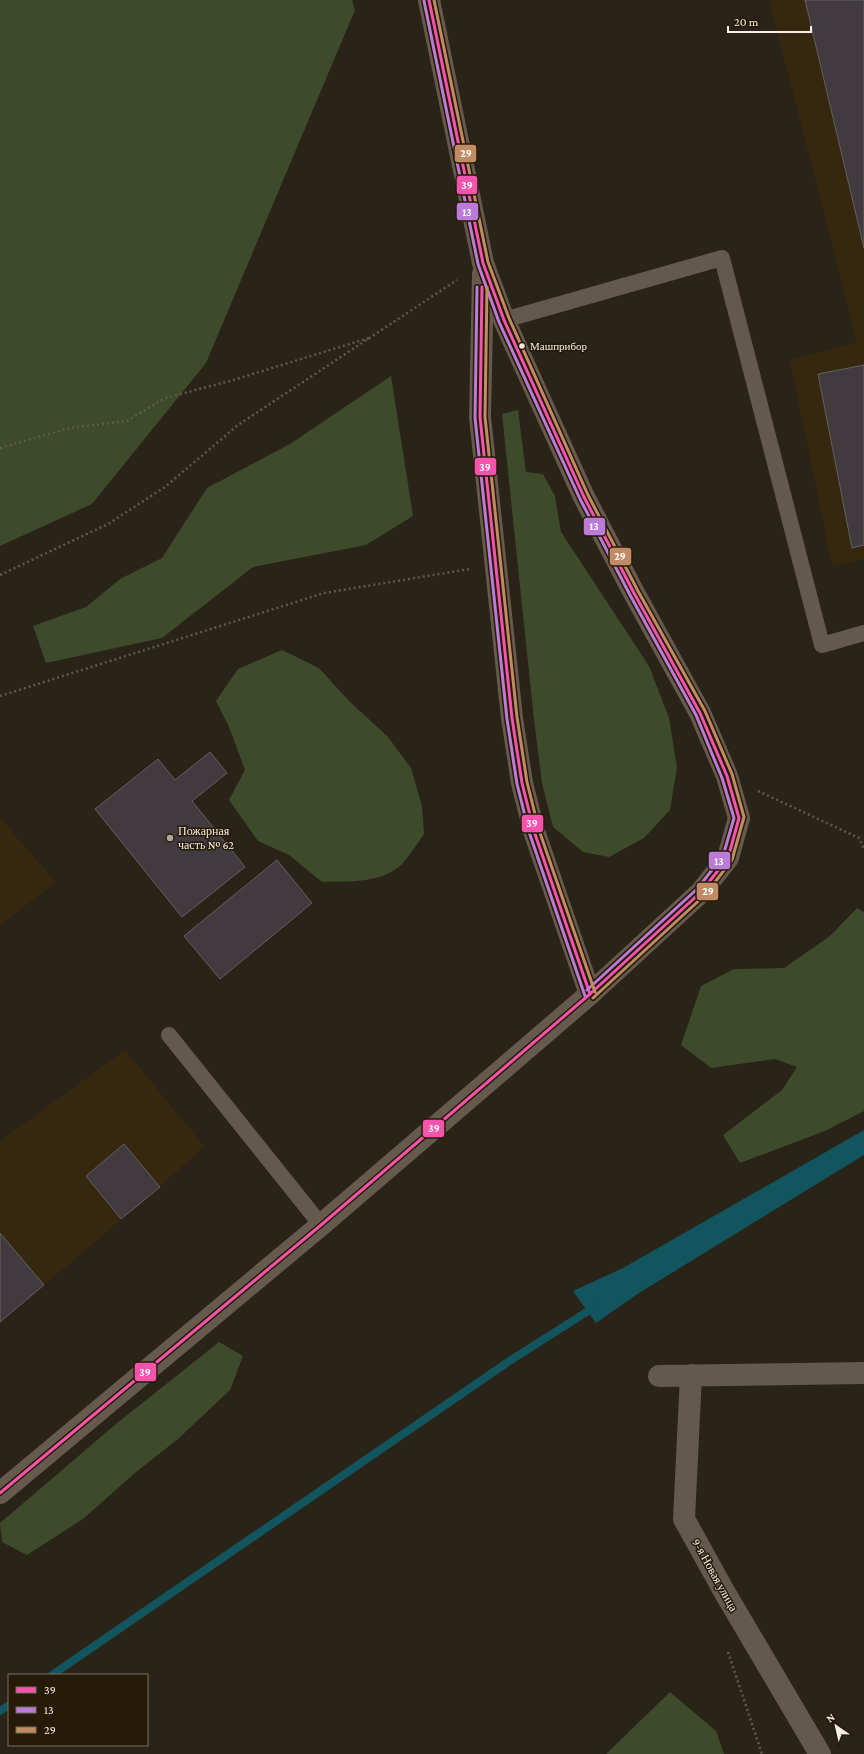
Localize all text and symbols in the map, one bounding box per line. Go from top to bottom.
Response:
scale bar [728,8,811,34]
text: 20 m [734,15,759,29]
line badge: 29 [454,144,477,163]
text: 29 [460,147,472,159]
line badge: 39 [456,175,478,195]
text: 39 [461,179,473,191]
line badge: 13 [456,202,479,221]
text: 13 [462,206,472,218]
place label: Машприбор [530,340,588,352]
marker: Машприбор [517,341,527,351]
line badge: 39 [474,457,497,476]
text: 39 [479,461,491,473]
line badge: 13 [583,517,606,536]
text: 13 [589,520,599,532]
line badge: 29 [609,547,632,566]
text: 29 [614,550,626,562]
line badge: 39 [521,814,544,833]
text: 39 [526,817,538,829]
place label: Пожарная часть № 62 [178,824,234,852]
marker: Пожарная часть № 62 [165,833,175,843]
line badge: 13 [708,851,731,870]
text: 13 [714,855,724,867]
line badge: 29 [696,882,719,901]
text: 29 [702,885,714,897]
line badge: 39 [422,1119,445,1138]
text: 39 [428,1122,440,1134]
line badge: 39 [134,1362,157,1382]
text: 39 [139,1366,151,1378]
street label: 9-я Новая улица [689,1536,741,1614]
legend [8,1674,148,1746]
text: 39 [44,1683,56,1697]
text: 13 [44,1703,54,1717]
north arrow [816,1706,856,1746]
text: N [824,1710,837,1725]
text: 29 [44,1723,56,1737]

